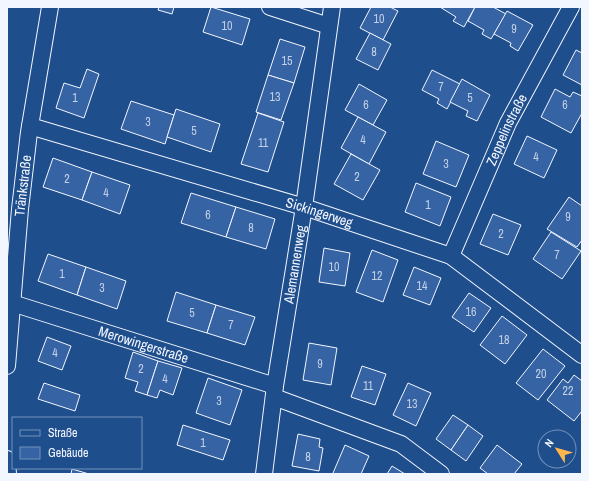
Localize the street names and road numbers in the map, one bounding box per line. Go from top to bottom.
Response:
street label: Zeppelinstraße [482,91,531,168]
street label: Tränkstraße [10,154,35,217]
street label: Sickingerweg [284,193,356,232]
street label: Alemannenweg [279,223,310,306]
street label: Merowingerstraße [96,322,191,367]

